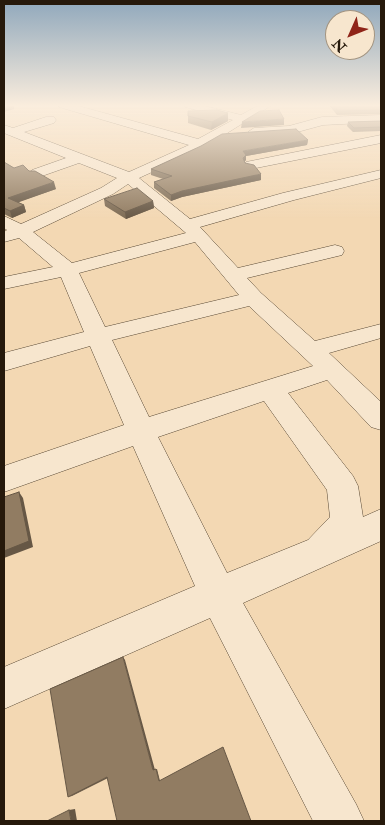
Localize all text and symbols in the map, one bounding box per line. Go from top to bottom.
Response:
north arrow [325,10,375,60]
text: N [329,35,350,55]

